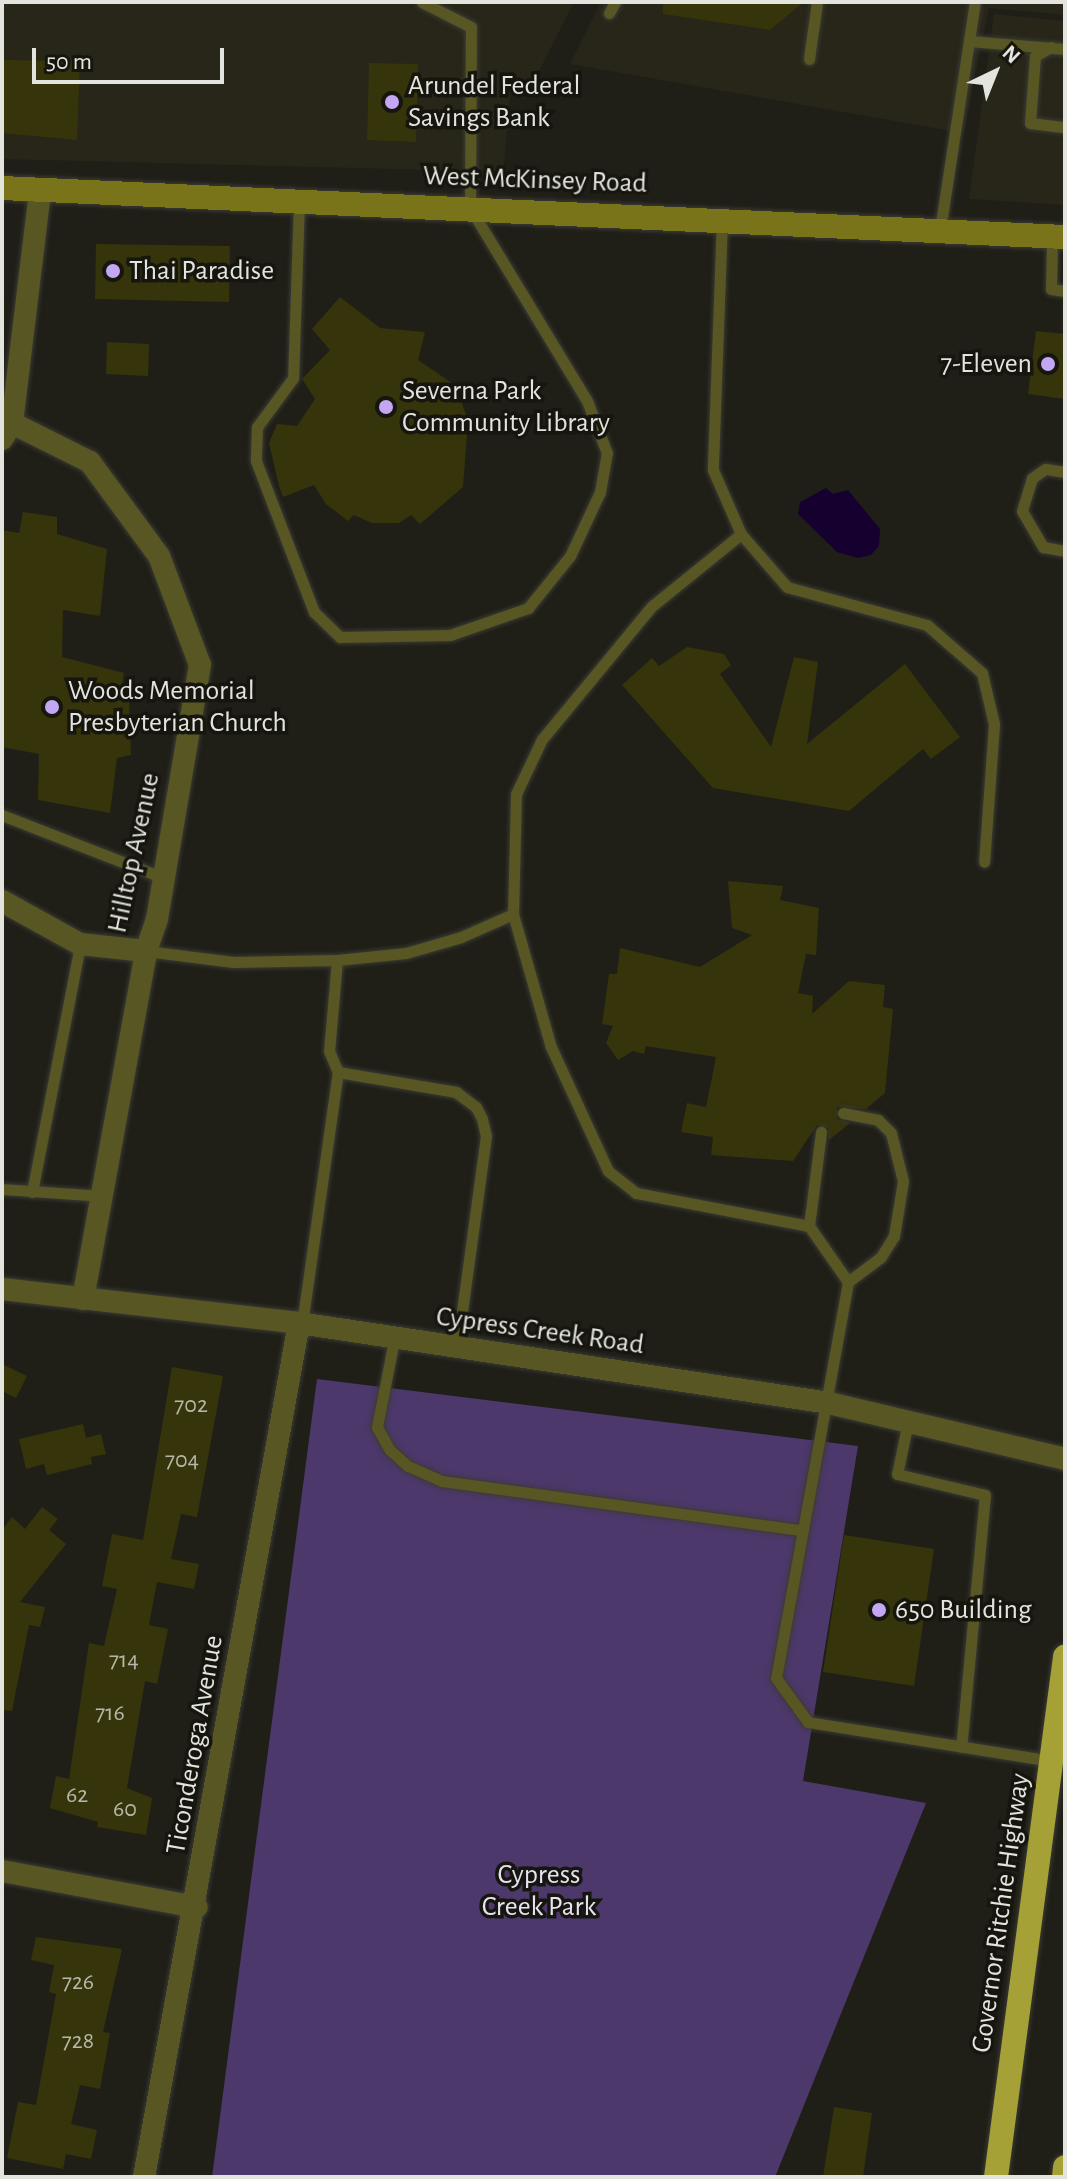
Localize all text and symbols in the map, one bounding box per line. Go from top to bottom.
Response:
scale bar [36,32,228,82]
north arrow [955,32,1035,112]
text: N [998,41,1024,68]
text: 50 m [46,50,92,74]
place label: Arundel Federal Savings Bank [408,69,580,135]
marker: Arundel Federal Savings Bank [383,93,401,111]
street label: West McKinsey Road [422,159,648,201]
place label: Thai Paradise [129,254,274,288]
marker: Thai Paradise [104,262,122,280]
place label: 7-Eleven [940,347,1032,381]
marker: 7-Eleven [1039,355,1057,373]
place label: Severna Park Community Library [402,374,610,440]
marker: Severna Park Community Library [377,398,395,416]
place label: Woods Memorial Presbyterian Church [68,674,287,740]
marker: Woods Memorial Presbyterian Church [43,698,61,716]
street label: Hilltop Avenue [101,770,167,936]
street label: Cypress Creek Road [434,1300,646,1362]
house number: 702 [174,1392,208,1420]
house number: 704 [165,1447,199,1475]
place label: 650 Building [895,1593,1032,1627]
marker: 650 Building [870,1601,888,1619]
street label: Ticonderoga Avenue [159,1633,231,1857]
house number: 714 [109,1647,139,1675]
house number: 716 [95,1700,125,1728]
street label: Governor Ritchie Highway [965,1771,1037,2055]
house number: 62 [66,1782,88,1810]
house number: 60 [113,1796,137,1824]
park label: Cypress Creek Park [482,1858,596,1924]
house number: 726 [62,1969,94,1997]
house number: 728 [62,2028,94,2056]

